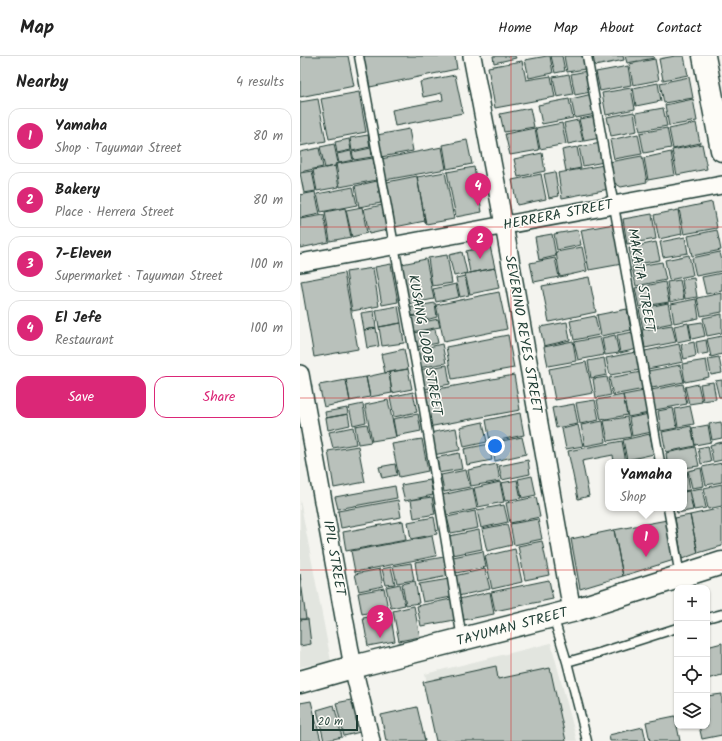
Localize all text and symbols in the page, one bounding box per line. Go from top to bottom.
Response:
text: Map [20,13,54,43]
text: Home [498,17,532,39]
text: Map [554,17,578,39]
text: About [600,17,634,39]
text: Contact [656,17,702,39]
text: Nearby [16,69,68,96]
text: 4 results [236,72,284,93]
text: Yamaha [55,114,107,138]
text: 1 [28,126,32,147]
text: 80 m [253,126,283,147]
text: Shop · Tayuman Street [55,138,181,159]
pin: 4 [465,173,491,206]
text: Bakery [55,178,100,202]
text: 2 [26,190,34,211]
text: 80 m [253,190,283,211]
street label: HERRERA STREET [501,193,616,236]
text: Place · Herrera Street [55,202,174,223]
pin: 2 [467,226,493,259]
street label: MAKATA STREET [621,226,661,335]
text: 7-Eleven [55,242,112,266]
street label: SEVERINO REYES STREET [498,253,548,416]
text: 3 [26,254,34,275]
text: 100 m [250,254,283,275]
text: Supermarket · Tayuman Street [55,266,223,287]
street label: KUSANG LOOB STREET [402,273,448,419]
text: El Jefe [55,306,102,330]
text: 4 [26,318,34,339]
text: 100 m [250,318,283,339]
text: Restaurant [55,330,114,351]
button: Save [16,376,146,418]
button: Share [154,376,284,418]
your location [485,436,505,456]
popup [605,459,687,511]
text: Yamaha [620,463,672,487]
text: Shop [620,487,646,508]
street label: IPIL STREET [317,518,352,599]
pin: 1 [633,524,659,557]
map controls [674,585,710,729]
button: + [674,585,710,621]
street label: TAYUMAN STREET [454,601,571,652]
pin: 3 [367,605,393,638]
button: − [674,621,710,657]
button: locate [674,657,710,693]
button: layers [674,693,710,729]
scale bar [312,713,358,732]
text: 20 m [318,713,343,731]

